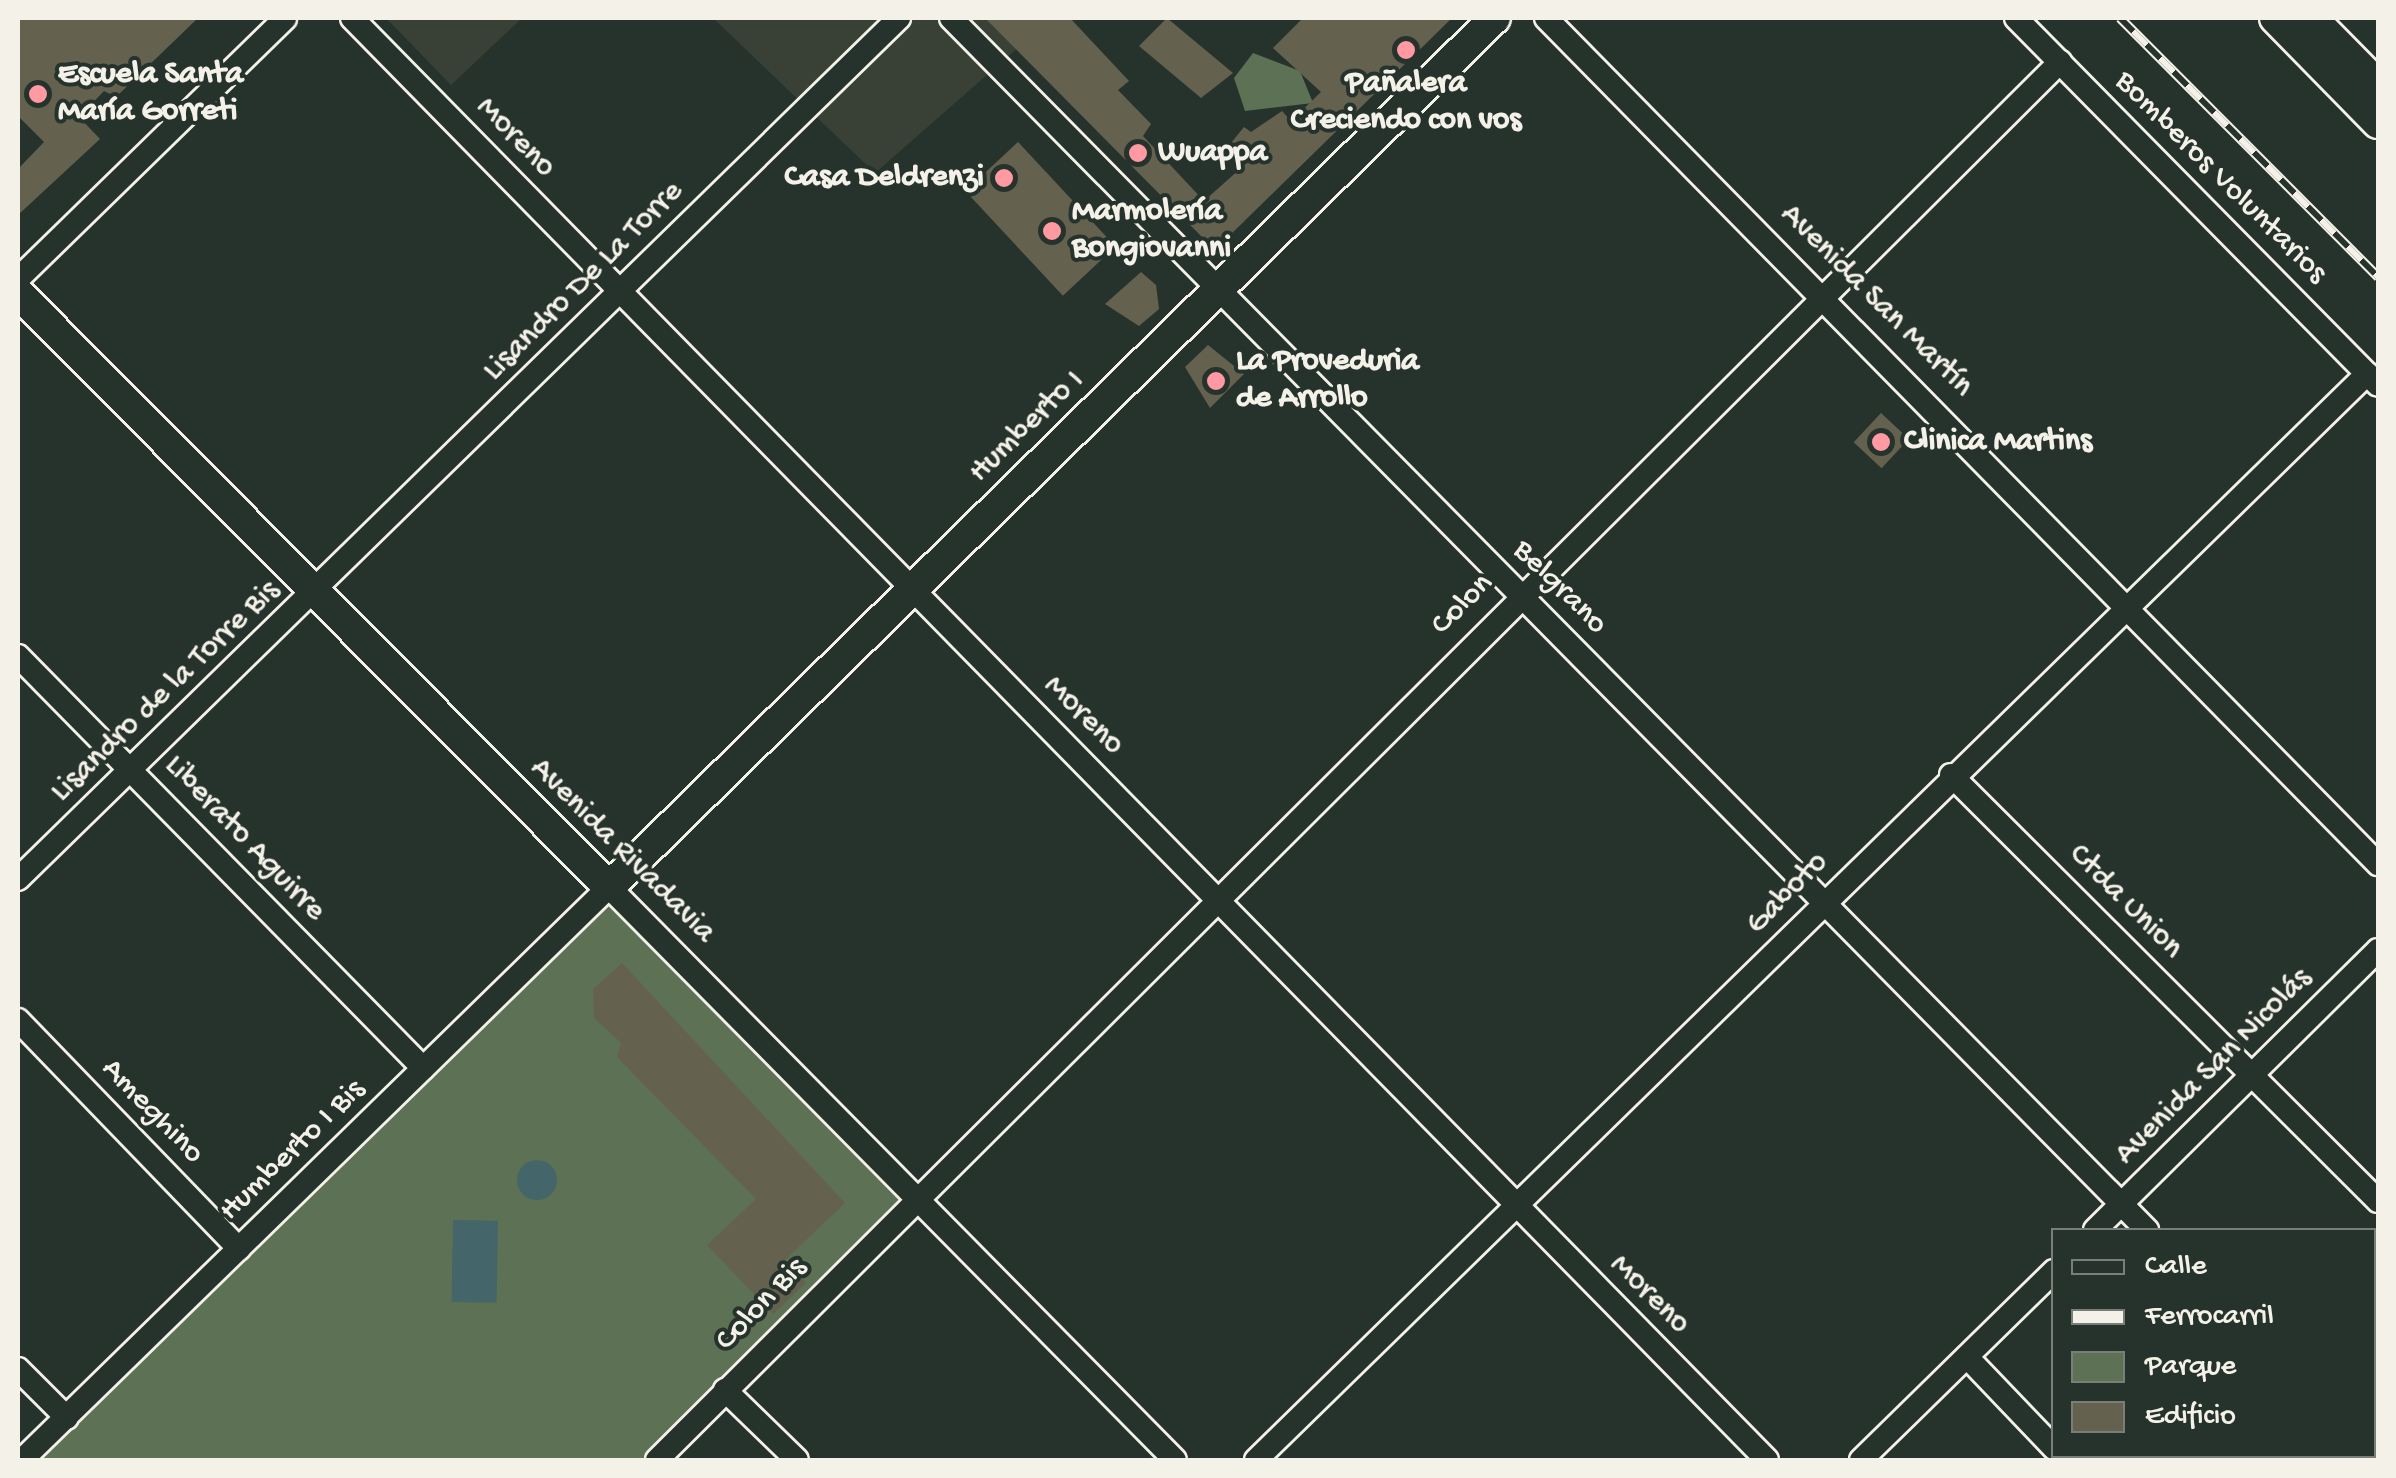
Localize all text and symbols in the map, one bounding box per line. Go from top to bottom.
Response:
marker: Pañalera Creciendo con vos [1395,39,1417,61]
place label: Escuela Santa María Gorreti [58,57,243,132]
street label: Bomberos Voluntarios [2105,63,2335,293]
place label: Pañalera Creciendo con vos [1291,66,1521,141]
marker: Escuela Santa María Gorreti [27,83,49,105]
street label: Moreno [467,89,563,187]
place label: Wuappa [1158,134,1267,172]
marker: Wuappa [1127,142,1149,164]
place label: Casa Deldrenzi [784,159,984,197]
marker: Casa Deldrenzi [993,167,1015,189]
street label: Lisandro De La Torre [476,174,692,390]
place label: Marmolería Bongiovanni [1072,194,1231,269]
street label: Avenida San Martín [1771,196,1981,406]
marker: Marmolería Bongiovanni [1041,220,1063,242]
place label: La Proveduria de Arrollo [1236,344,1419,419]
street label: Humberto I [961,363,1093,491]
marker: La Proveduria de Arrollo [1205,370,1227,392]
place label: Clinica Martins [1904,423,2092,461]
marker: Clinica Martins [1868,429,1894,455]
street label: Belgrano [1503,532,1615,644]
street label: Colon [1424,566,1502,644]
street label: Lisandro de la Torre Bis [43,573,289,811]
street label: Moreno [1035,668,1131,764]
street label: Liberato Aguirre [155,748,333,930]
street label: Avenida Rivadavia [521,750,723,952]
street label: Ctda Union [2059,836,2191,968]
street label: Gaboto [1739,845,1837,943]
street label: Avenida San Nicolás [2107,960,2321,1174]
street label: Ameghino [92,1051,212,1173]
street label: Humberto I Bis [212,1072,374,1230]
legend [2051,1228,2376,1458]
street label: Moreno [1601,1247,1697,1343]
street label: Colon Bis [708,1250,816,1360]
text: Calle [2145,1250,2207,1285]
text: Ferrocarril [2145,1300,2274,1335]
text: Parque [2145,1350,2236,1385]
text: Edificio [2145,1400,2236,1435]

